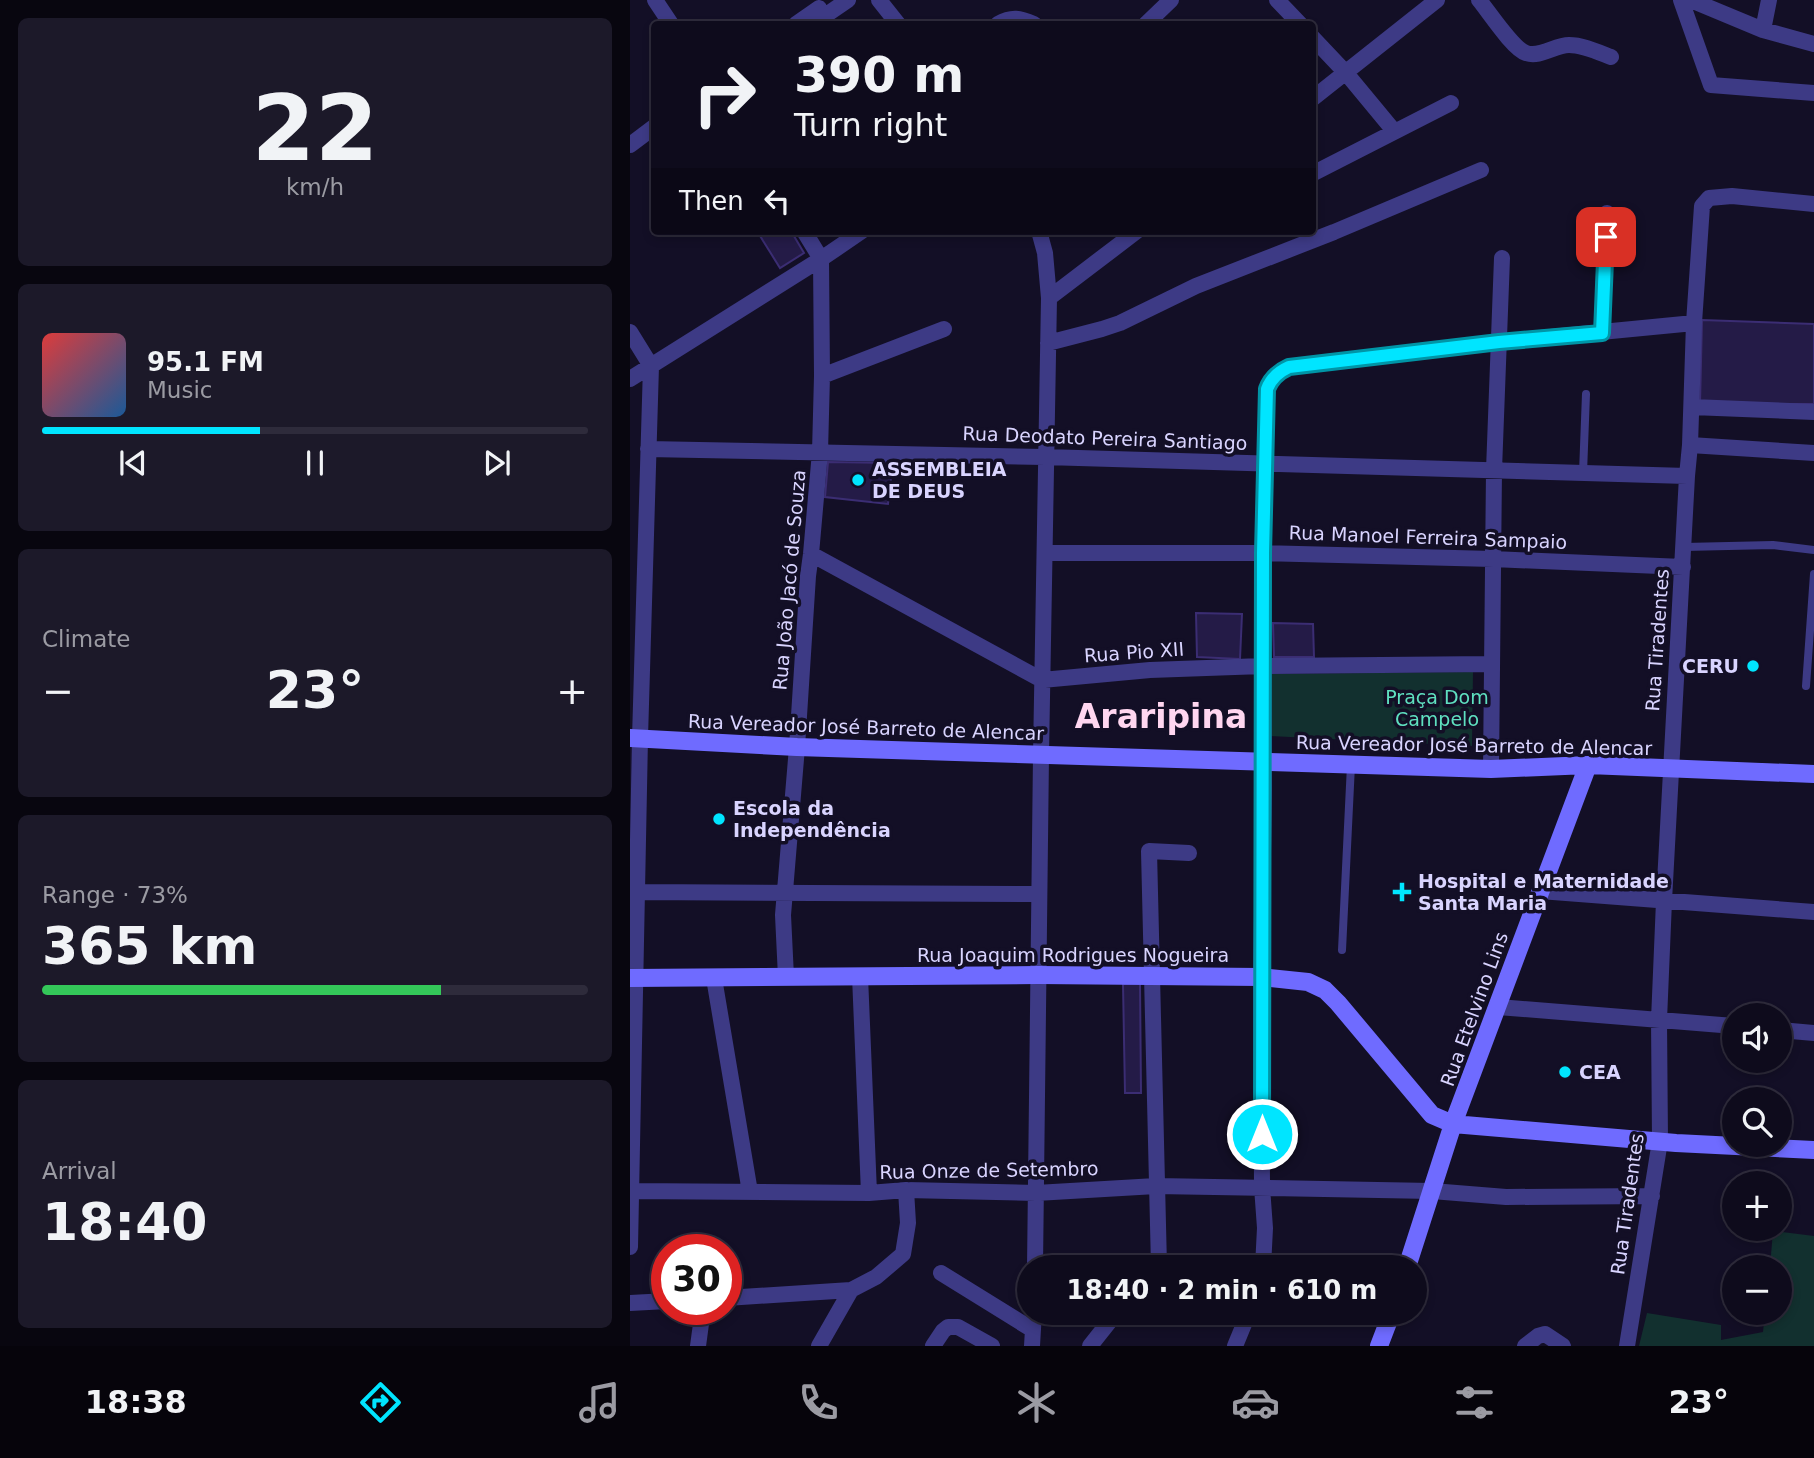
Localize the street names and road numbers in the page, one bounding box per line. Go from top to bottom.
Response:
street label: Rua Deodato Pereira Santiago [962,422,1248,454]
street label: Rua João Jacó de Souza [768,469,810,691]
street label: Rua Manoel Ferreira Sampaio [1288,521,1568,553]
street label: Rua Tiradentes [1641,568,1673,712]
street label: Rua Pio XII [1083,638,1185,666]
street label: Rua Vereador José Barreto de Alencar [687,710,1045,744]
street label: Rua Vereador José Barreto de Alencar [1296,731,1653,759]
street label: Rua Etelvino Lins [1436,929,1512,1089]
street label: Rua Joaquim Rodrigues Nogueira [917,944,1229,966]
street label: Rua Tiradentes [1606,1132,1648,1276]
street label: Rua Onze de Setembro [879,1157,1099,1183]

